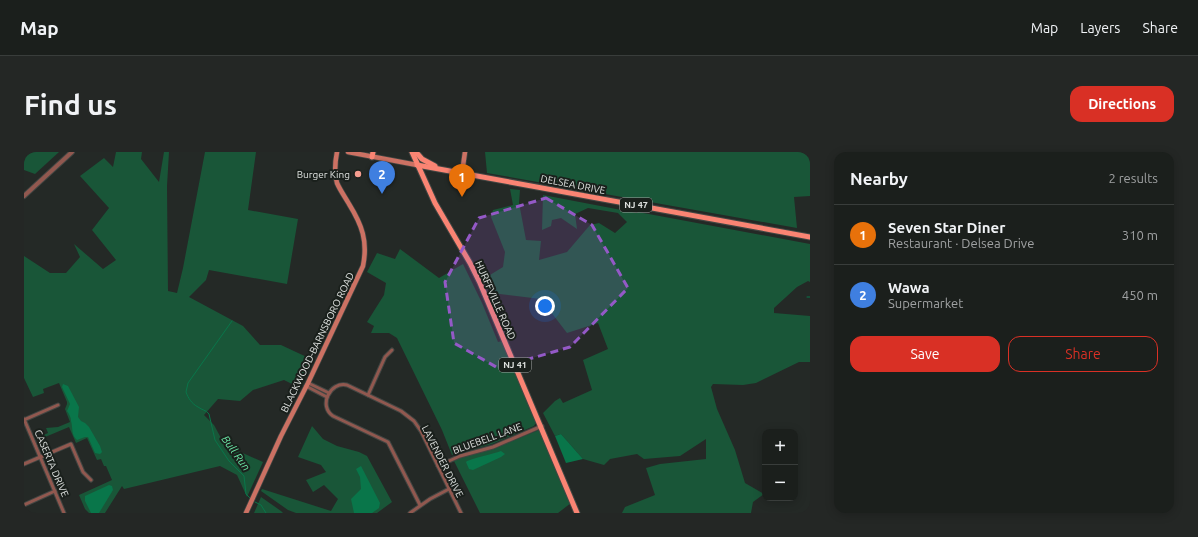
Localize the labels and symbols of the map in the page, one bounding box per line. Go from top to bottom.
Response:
pin: 2 [369,161,395,194]
pin: 1 [449,164,475,197]
place label: Burger King [297,169,350,180]
marker: Burger King [353,169,363,179]
street label: DELSEA DRIVE [540,173,606,196]
road number: NJ 47 [620,198,652,212]
street label: HURFFVILLE ROAD [473,259,518,341]
street label: BLACKWOOD-BARNSBORO ROAD [279,270,356,414]
your location [535,296,555,316]
road number: NJ 41 [499,358,531,372]
street label: BLUEBELL LANE [451,421,524,456]
street label: LAVENDER DRIVE [420,423,466,499]
street label: CASERTA DRIVE [32,428,71,499]
water label: Bull Run [219,433,253,473]

